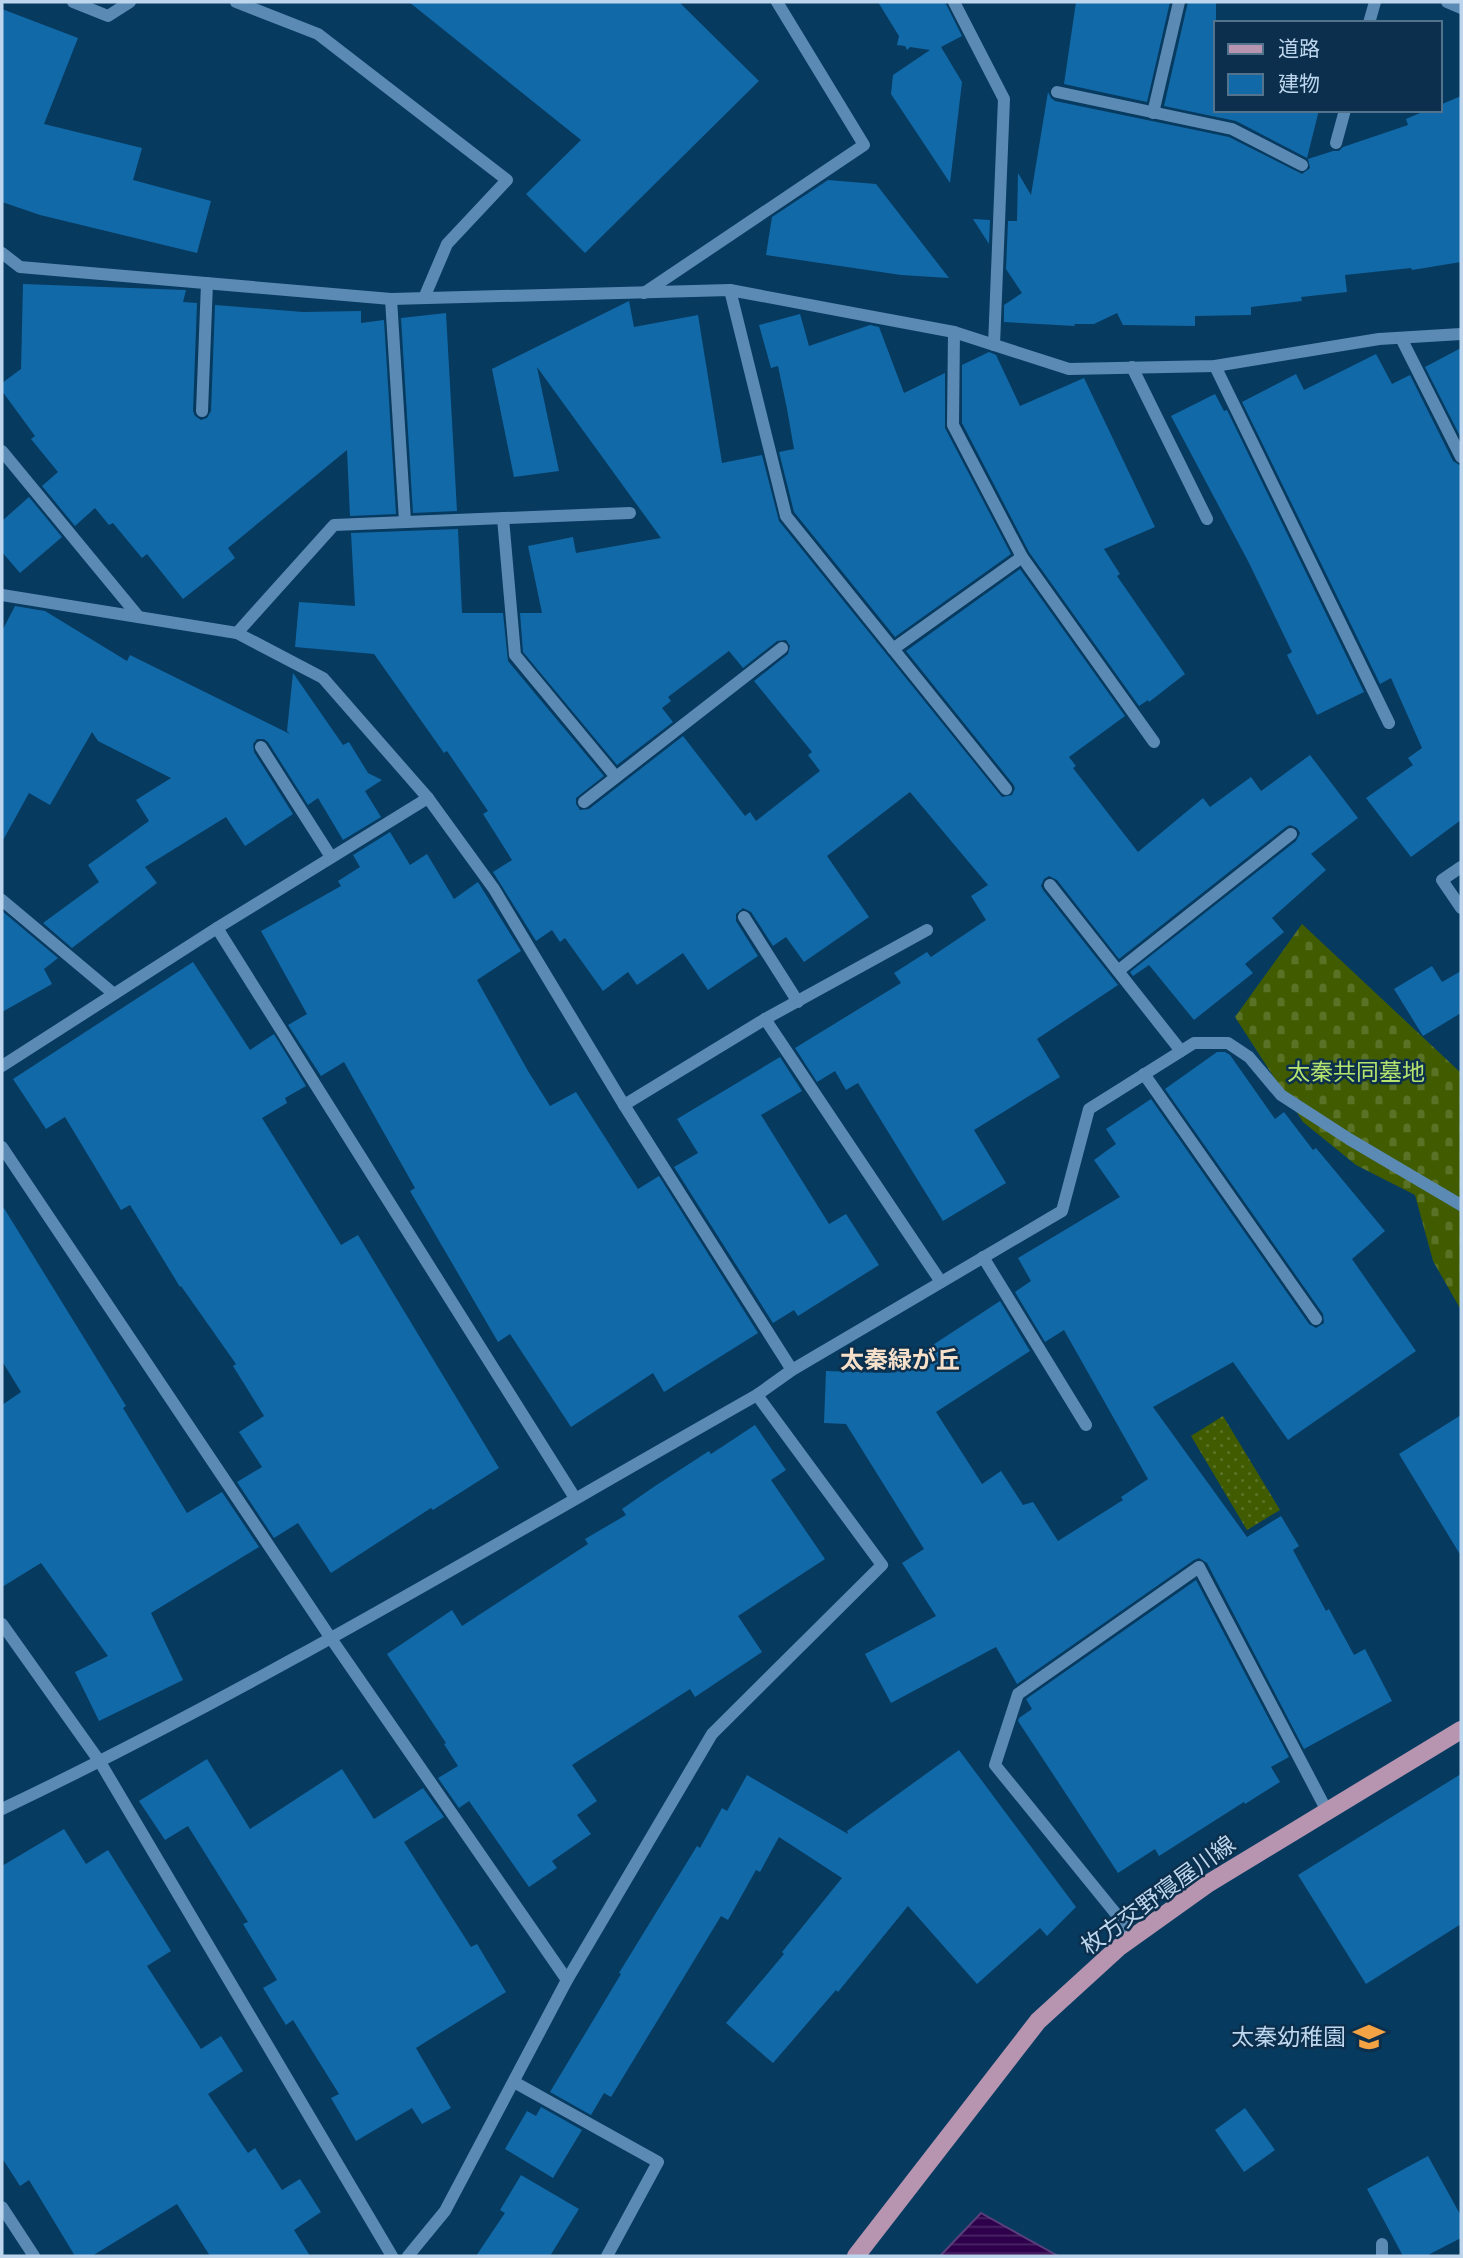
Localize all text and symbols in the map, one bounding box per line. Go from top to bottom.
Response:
legend [1214,21,1442,112]
text: 道路 [1278,37,1320,60]
text: 建物 [1278,72,1320,95]
park label: 太秦共同墓地 [1287,1059,1425,1085]
district label: 太秦緑が丘 [840,1346,960,1373]
street label: 枚方交野寝屋川線 [1076,1830,1240,1960]
school or university icon: 太秦幼稚園 [1352,2020,1386,2054]
place label: 太秦幼稚園 [1231,2024,1346,2050]

